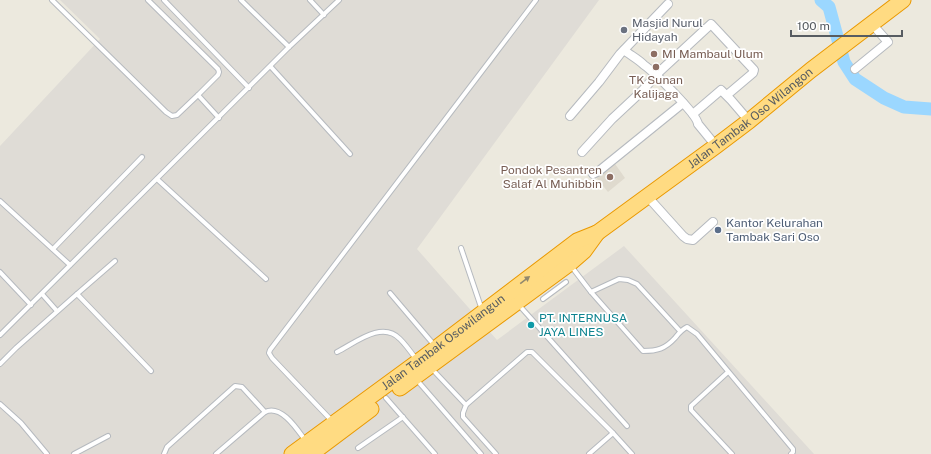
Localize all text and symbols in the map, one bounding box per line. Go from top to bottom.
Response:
scale bar [791,12,902,38]
place label: Masjid Nurul Hidayah [632,16,703,44]
text: 100 m [797,19,830,33]
marker: Masjid Nurul Hidayah [619,25,629,35]
place label: MI Mambaul Ulum [662,47,763,61]
marker: MI Mambaul Ulum [649,49,659,59]
marker: TK Sunan Kalijaga [651,62,661,72]
street label: Jalan Tambak Oso Wilangon [685,64,816,171]
place label: TK Sunan Kalijaga [629,73,683,101]
place label: Pondok Pesantren Salaf Al Muhibbin [500,163,602,191]
marker: Pondok Pesantren Salaf Al Muhibbin [605,172,615,182]
place label: Kantor Kelurahan Tambak Sari Oso [726,216,823,244]
marker: Kantor Kelurahan Tambak Sari Oso [713,225,723,235]
one-way arrow [520,276,531,284]
street label: Jalan Tambak Osowilangun [379,291,508,393]
place label: PT. INTERNUSA JAYA LINES [539,311,628,339]
marker: PT. INTERNUSA JAYA LINES [526,320,536,330]

